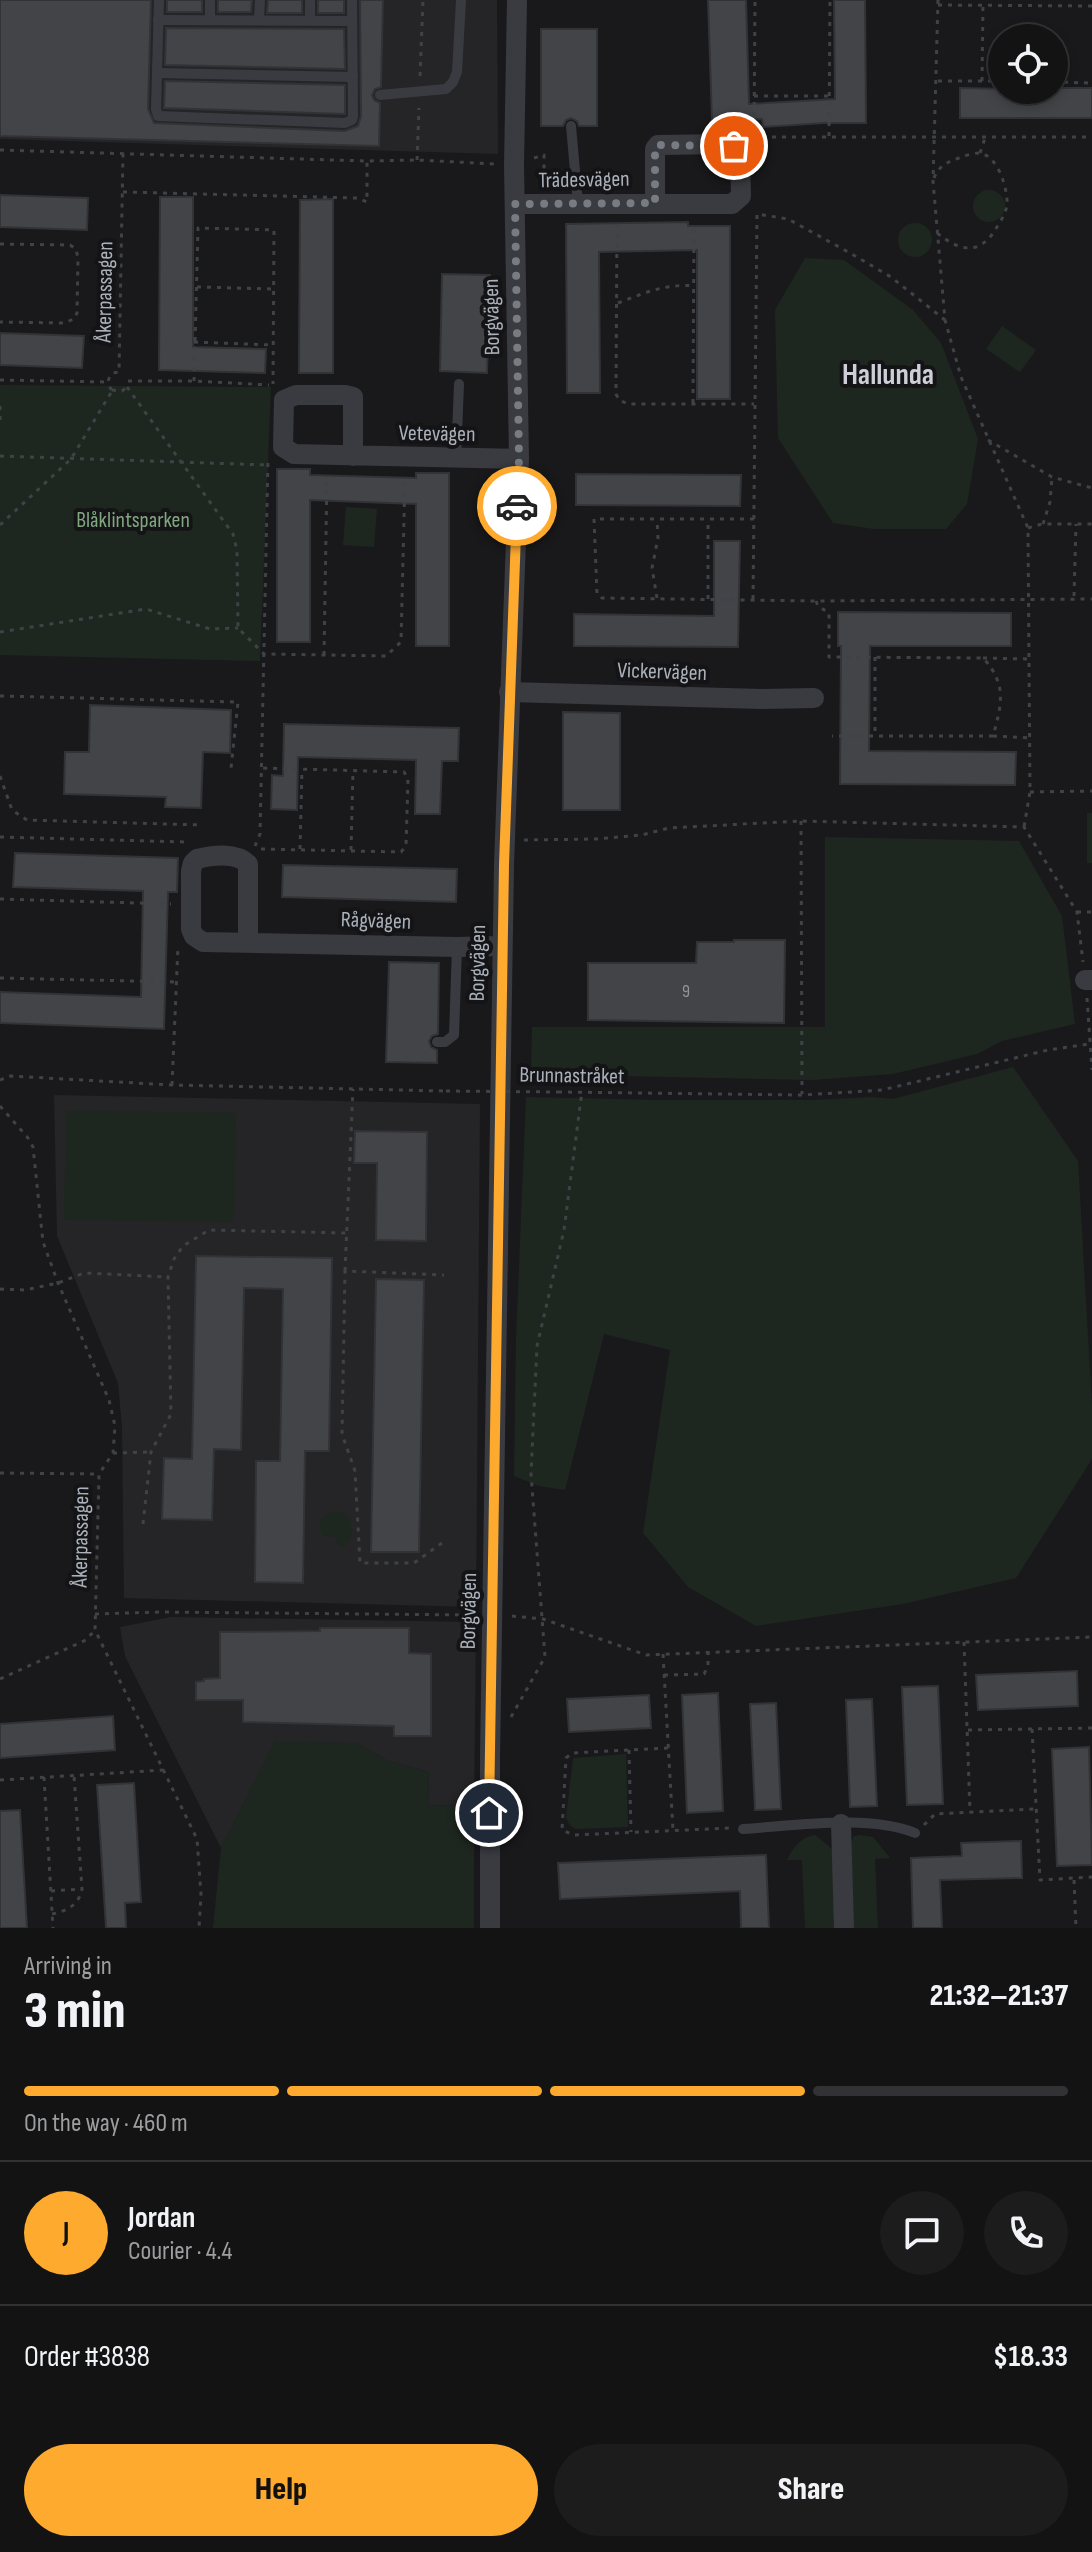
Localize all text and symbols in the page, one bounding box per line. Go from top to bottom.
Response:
map controls [988,24,1068,104]
button: locate [988,24,1068,104]
pin [700,112,768,180]
icon: bag [712,124,756,168]
street label: Trädesvägen [538,166,630,194]
street label: Åkerpassagen [91,241,119,344]
street label: Borgvägen [478,278,506,356]
district label: Hallunda [842,357,934,393]
street label: Vetevägen [398,420,476,448]
courier [477,466,557,546]
icon: car [495,484,539,528]
park label: Blåklintsparken [76,507,190,534]
street label: Vickervägen [617,657,707,687]
street label: Rågvägen [340,906,412,936]
street label: Borgvägen [464,924,492,1002]
house number: 9 [682,981,690,1002]
street label: Brunnastråket [519,1062,625,1090]
street label: Åkerpassagen [67,1486,95,1589]
street label: Borgvägen [455,1572,483,1650]
pin [455,1779,523,1847]
icon: home [467,1791,511,1835]
text: Arriving in [24,1951,112,1982]
text: 21:32–21:37 [930,1978,1068,2014]
text: 3 min [24,1980,126,2043]
text: On the way · 460 m [24,2108,188,2139]
button: chat [880,2191,964,2275]
button: phone [984,2191,1068,2275]
text: Jordan [128,2200,195,2236]
text: J [63,2215,69,2251]
text: Courier · 4.4 [128,2236,232,2267]
text: Order #3838 [24,2339,150,2375]
text: $18.33 [993,2339,1068,2375]
button: Help [24,2444,538,2536]
button: Share [554,2444,1068,2536]

